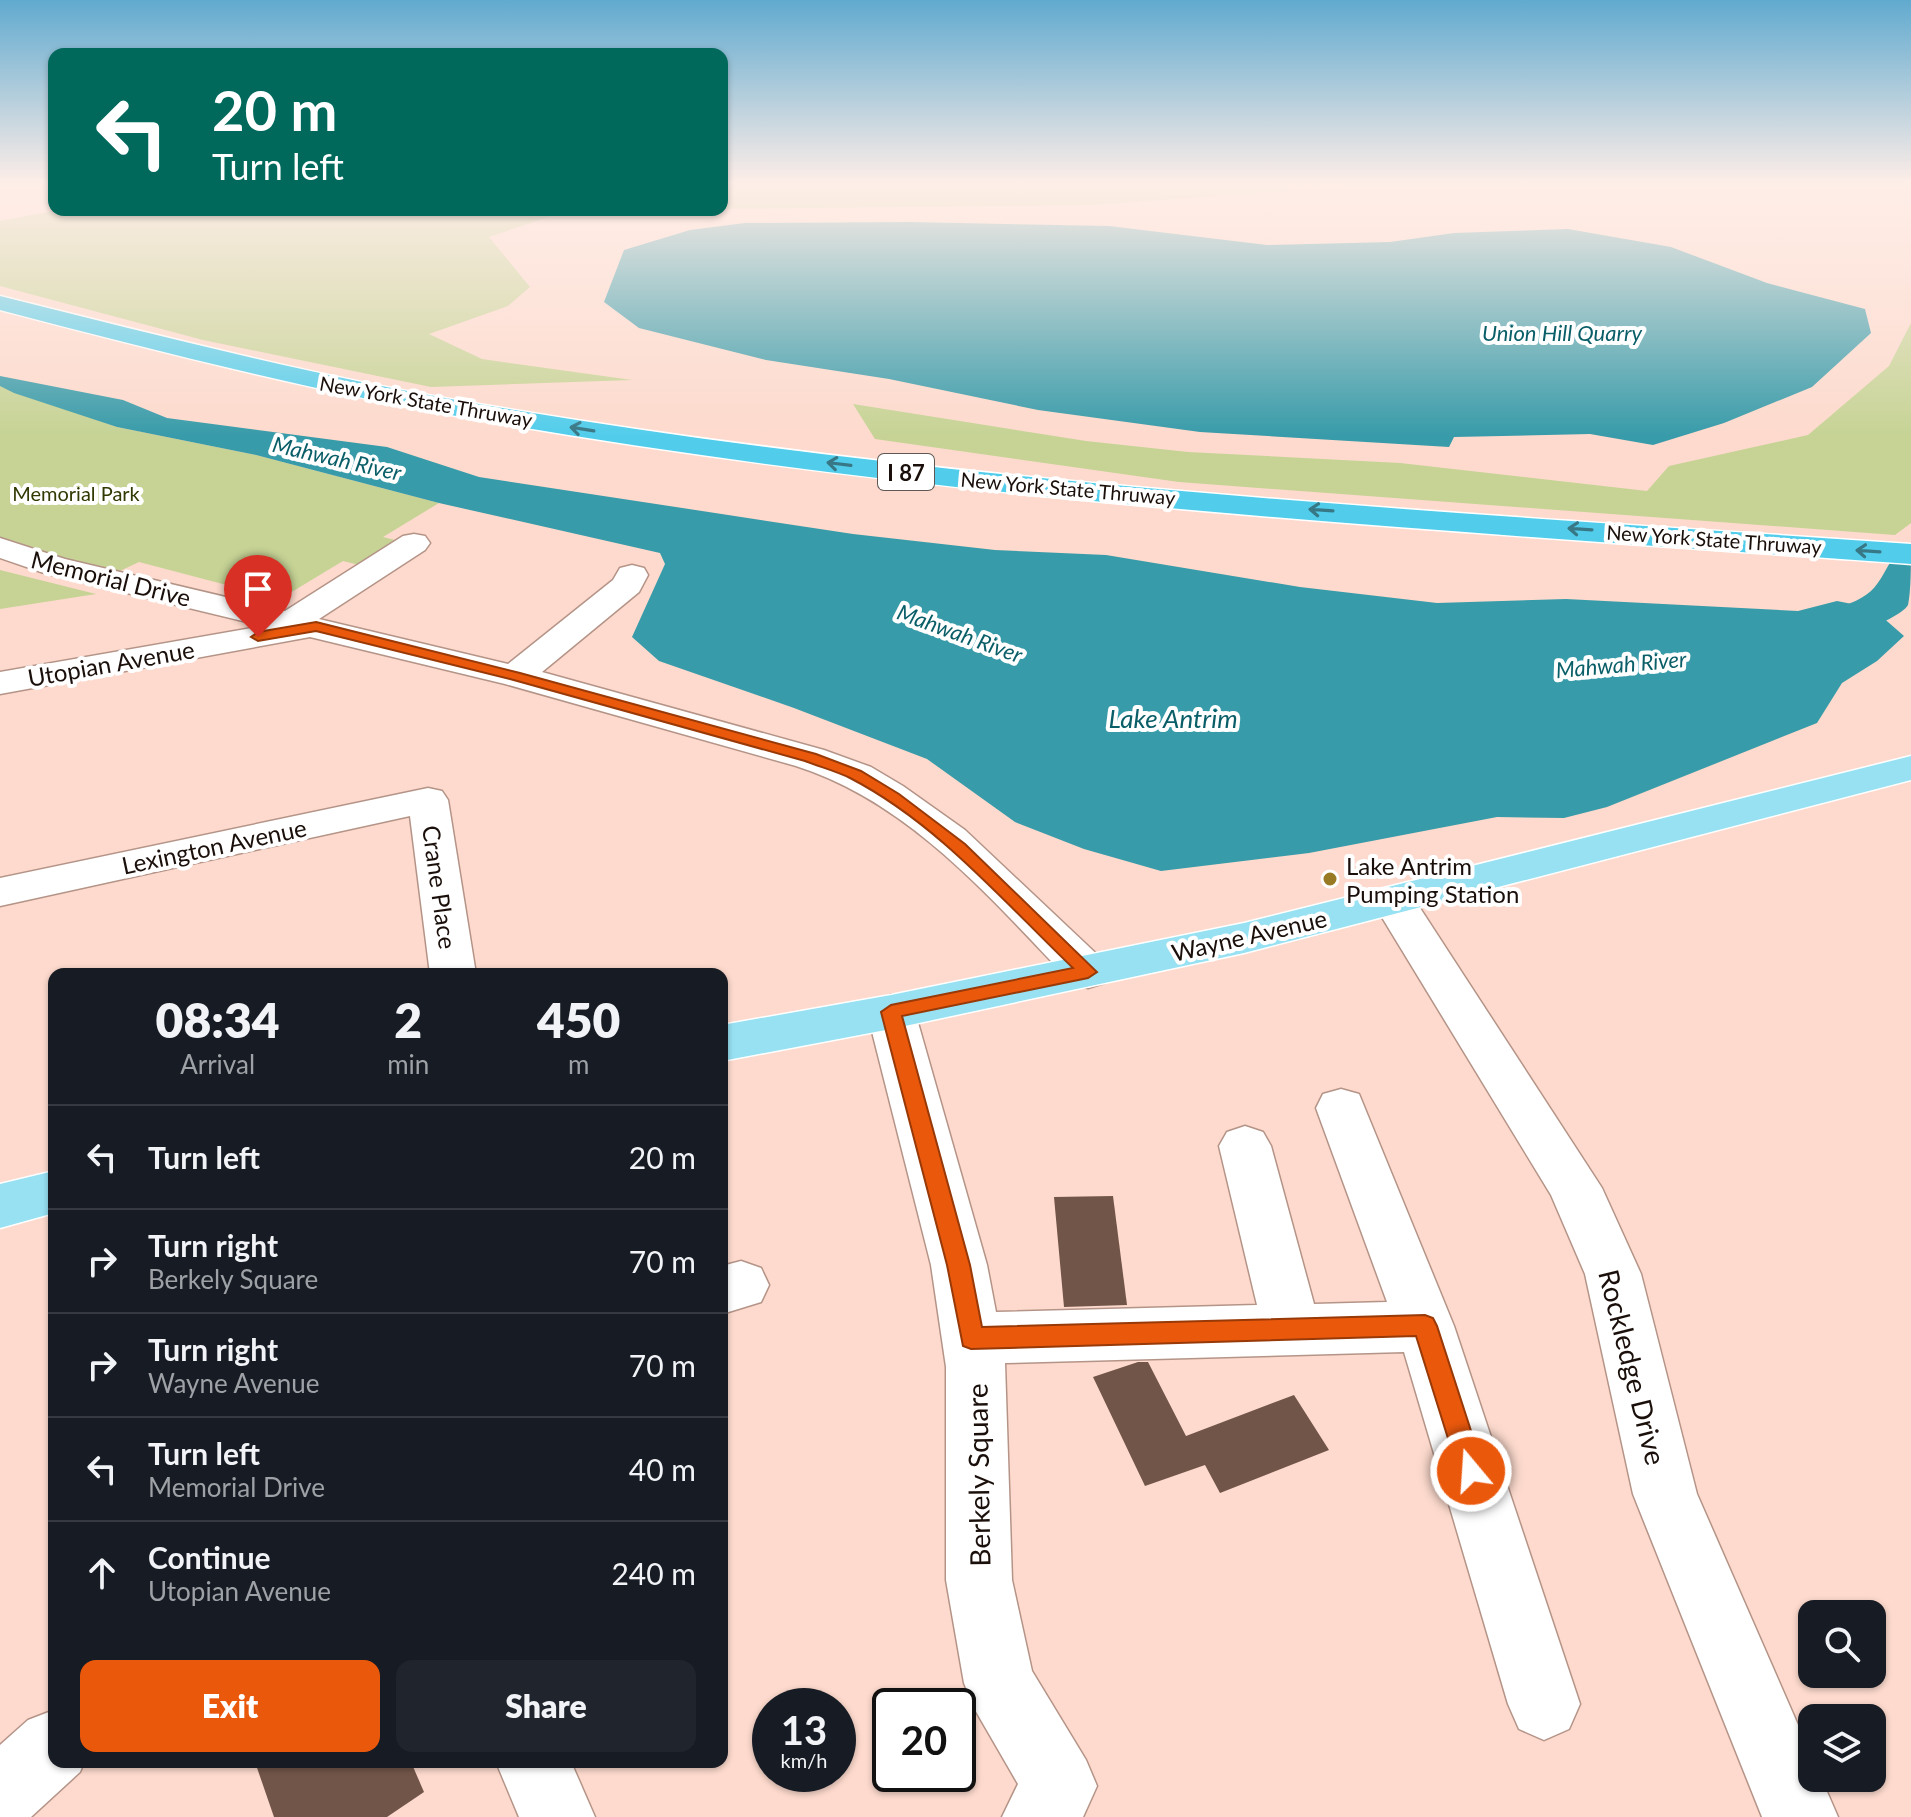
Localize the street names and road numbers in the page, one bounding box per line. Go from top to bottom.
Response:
street label: New York State Thruway [318,370,535,432]
road number: I 87 [878,454,934,490]
street label: New York State Thruway [960,467,1177,509]
street label: New York State Thruway [1606,520,1823,559]
street label: Memorial Drive [28,544,194,612]
street label: Utopian Avenue [25,634,197,692]
street label: Lexington Avenue [119,812,309,880]
street label: Crane Place [417,823,463,951]
street label: Wayne Avenue [1169,903,1329,967]
street label: Rockledge Drive [1592,1266,1674,1468]
street label: Berkely Square [959,1383,997,1567]

